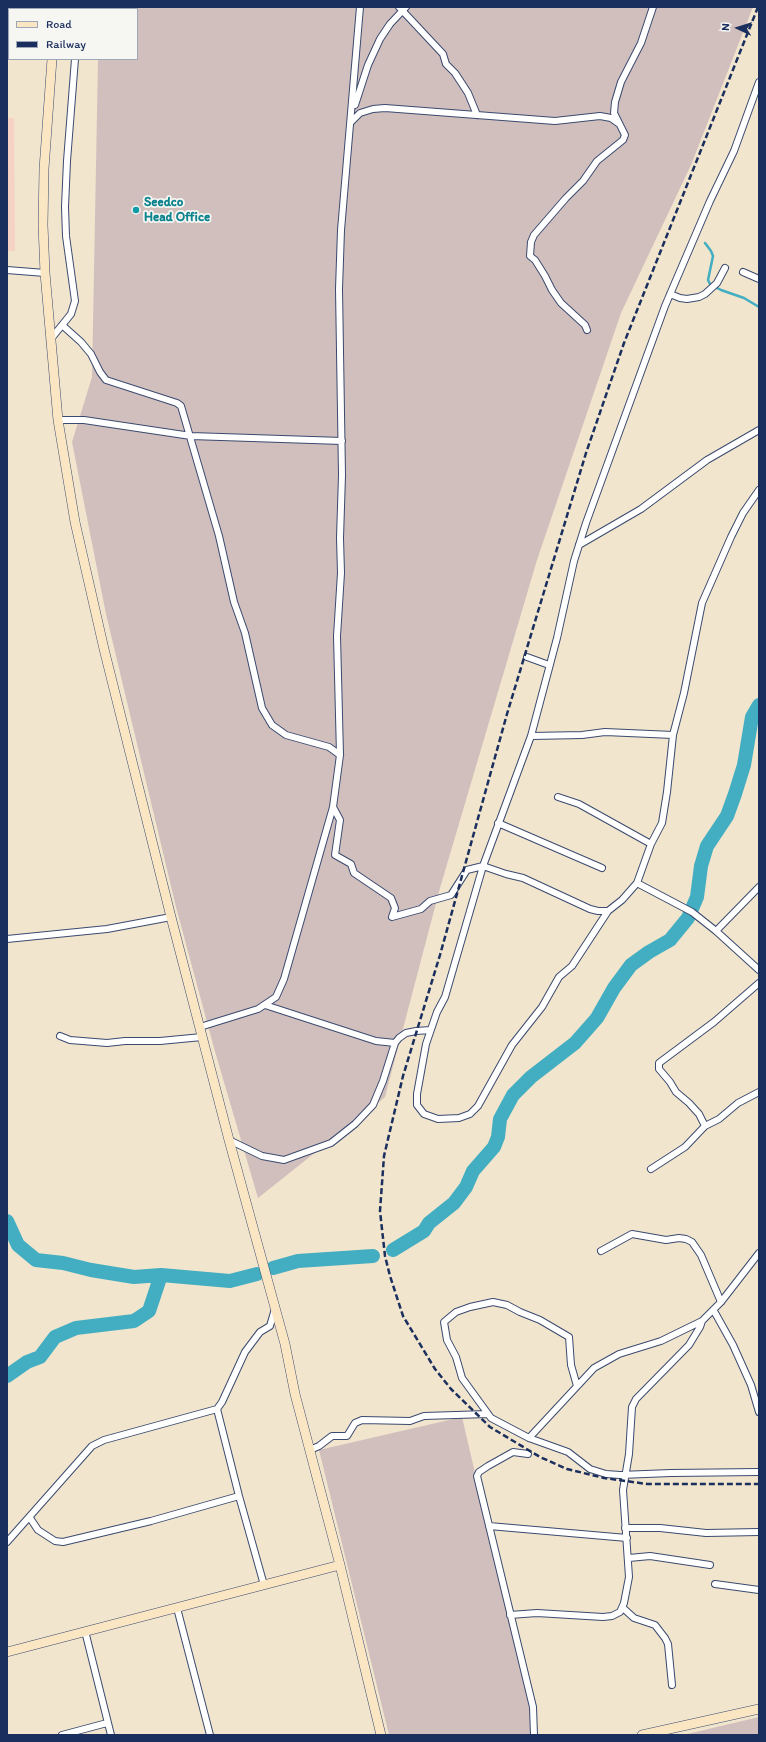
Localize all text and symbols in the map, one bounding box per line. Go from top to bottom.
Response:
legend [8,8,138,60]
north arrow [718,8,758,48]
text: Road [46,17,72,31]
text: N [719,23,732,31]
text: Railway [46,37,86,51]
place label: Seedco Head Office [144,195,210,226]
marker: Seedco Head Office [131,205,141,215]

